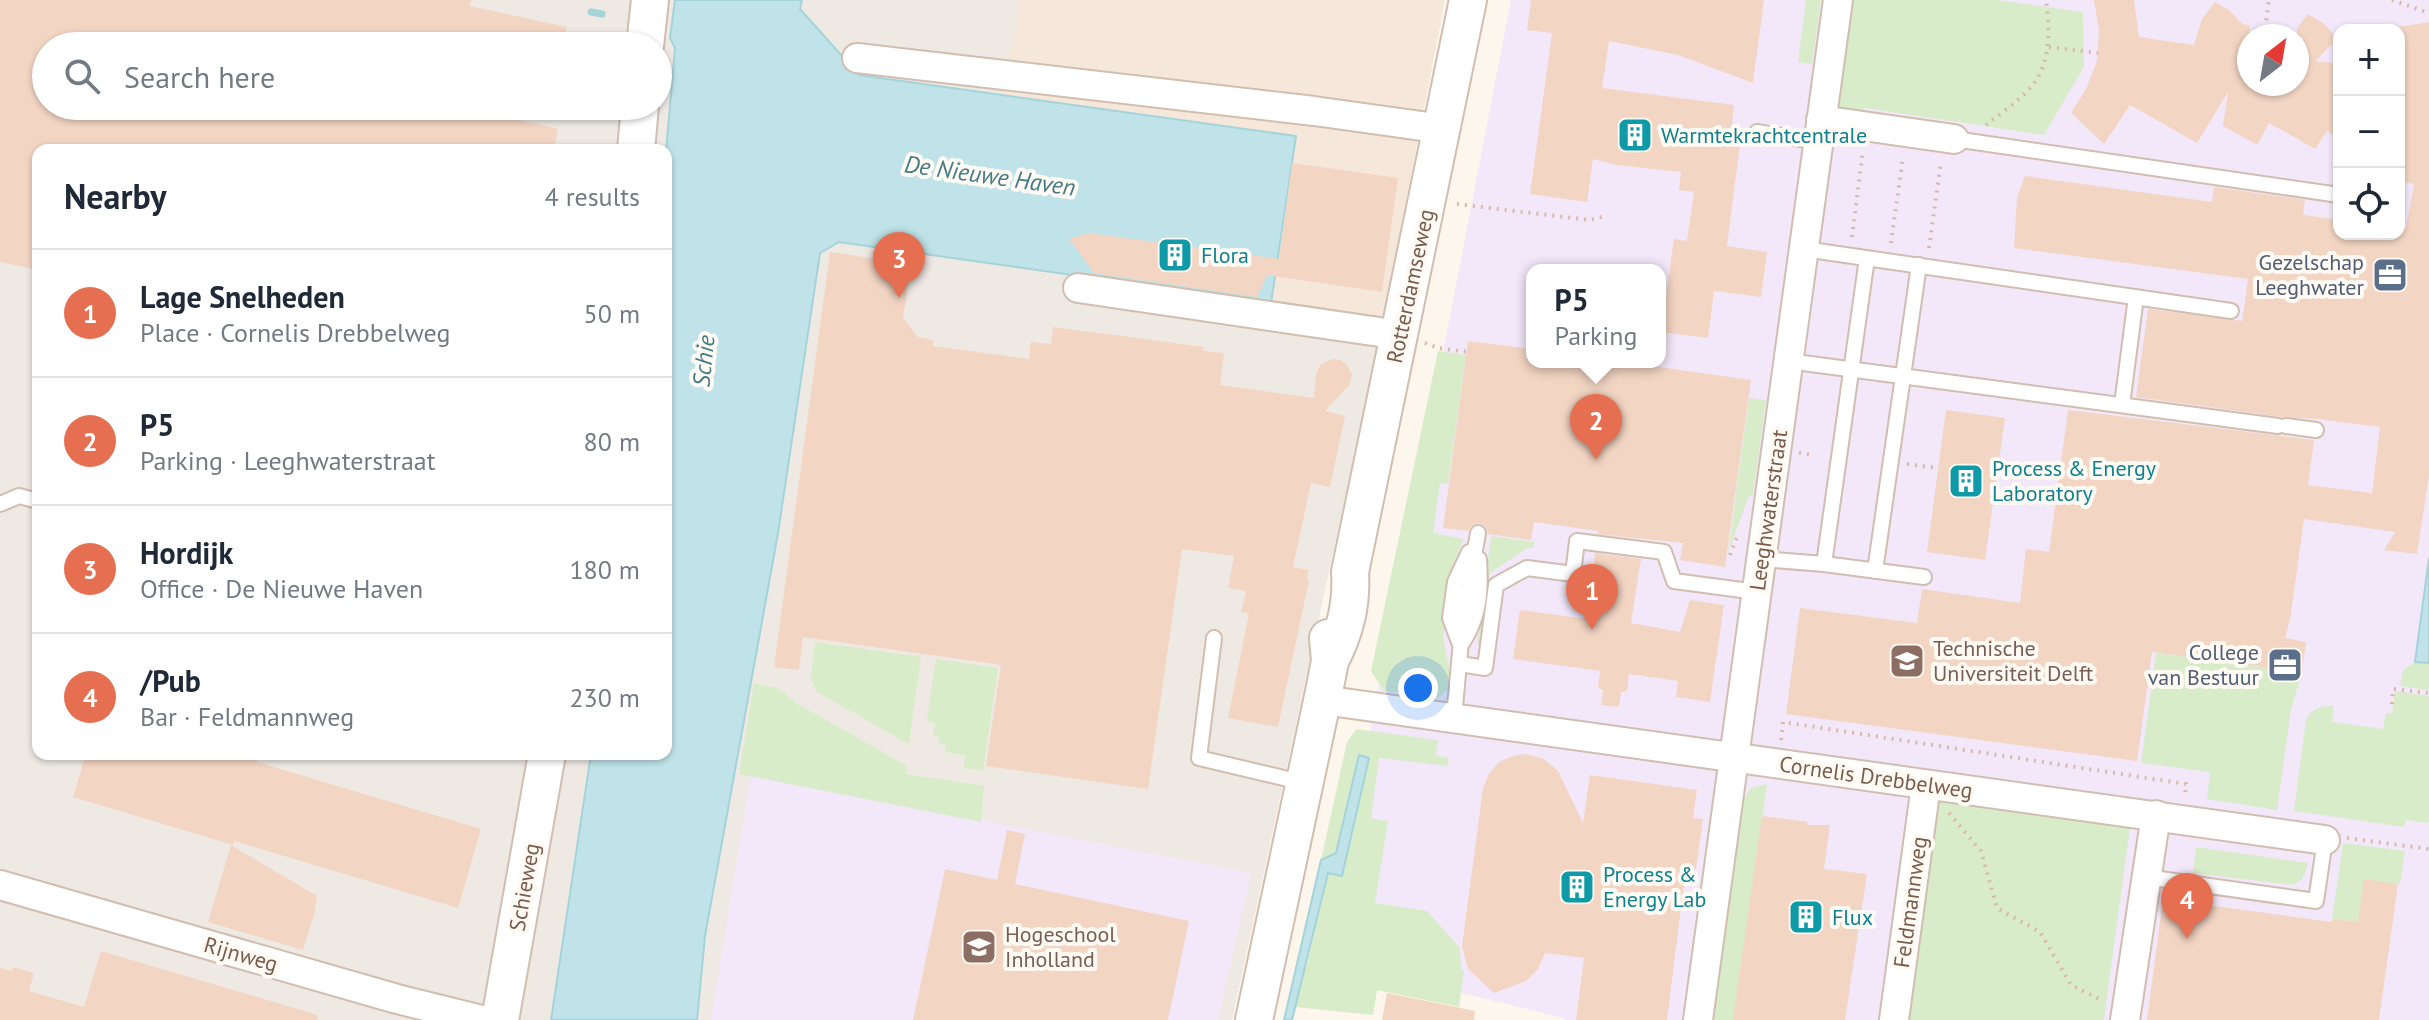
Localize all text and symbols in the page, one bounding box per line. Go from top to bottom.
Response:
north arrow [2237,24,2309,96]
map controls [2333,24,2405,240]
button: + [2333,24,2405,96]
search box [32,32,672,120]
icon: search [60,54,104,98]
text: Search here [124,57,275,96]
button: − [2333,96,2405,168]
building icon: Warmtekrachtcentrale [1616,116,1654,154]
place label: Warmtekrachtcentrale [1661,121,1867,149]
water label: De Nieuwe Haven [903,148,1078,203]
button: locate [2333,168,2405,240]
text: Nearby [64,174,166,218]
text: 4 results [545,180,640,213]
street label: Rotterdamseweg [1380,206,1440,366]
pin: 3 [873,232,925,298]
building icon: Flora [1156,236,1194,274]
place label: Flora [1201,241,1249,269]
place label: Gezelschap Leeghwater [2255,248,2365,301]
office icon: Gezelschap Leeghwater [2371,256,2409,294]
popup [1526,264,1666,368]
text: Lage Snelheden [140,277,345,316]
text: P5 [1555,280,1589,319]
text: 1 [83,297,97,330]
text: 50 m [584,297,640,330]
text: Place · Cornelis Drebbelweg [140,316,450,349]
text: Parking [1555,319,1637,352]
water label: Schie [685,333,722,389]
pin: 2 [1570,394,1622,460]
text: P5 [140,405,174,444]
text: 2 [83,425,97,458]
text: 80 m [584,425,640,458]
street label: Leeghwaterstraat [1743,427,1793,592]
text: Parking · Leeghwaterstraat [140,444,436,477]
place label: Process & Energy Laboratory [1992,454,2157,507]
building icon: Process & Energy Laboratory [1947,462,1985,500]
text: Hordijk [140,533,233,572]
text: 3 [83,553,97,586]
text: 180 m [569,553,640,586]
pin: 1 [1566,564,1618,630]
text: Office · De Nieuwe Haven [140,572,423,605]
place label: Technische Universiteit Delft [1933,634,2094,687]
place label: College van Bestuur [2148,638,2260,691]
school or university icon: Technische Universiteit Delft [1888,642,1926,680]
office icon: College van Bestuur [2266,646,2304,684]
text: /Pub [140,661,201,700]
your location [1398,668,1438,708]
text: 4 [83,681,97,714]
text: 230 m [569,681,640,714]
text: Bar · Feldmannweg [140,700,354,733]
street label: Cornelis Drebbelweg [1778,750,1974,804]
street label: Feldmannweg [1887,835,1933,969]
street label: Schieweg [502,841,546,933]
place label: Process & Energy Lab [1603,860,1706,913]
building icon: Process & Energy Lab [1558,868,1596,906]
pin: 4 [2161,873,2213,939]
building icon: Flux [1787,898,1825,936]
place label: Flux [1832,903,1873,931]
place label: Hogeschool Inholland [1005,920,1116,973]
school or university icon: Hogeschool Inholland [960,928,998,966]
street label: Rijnweg [201,930,281,978]

